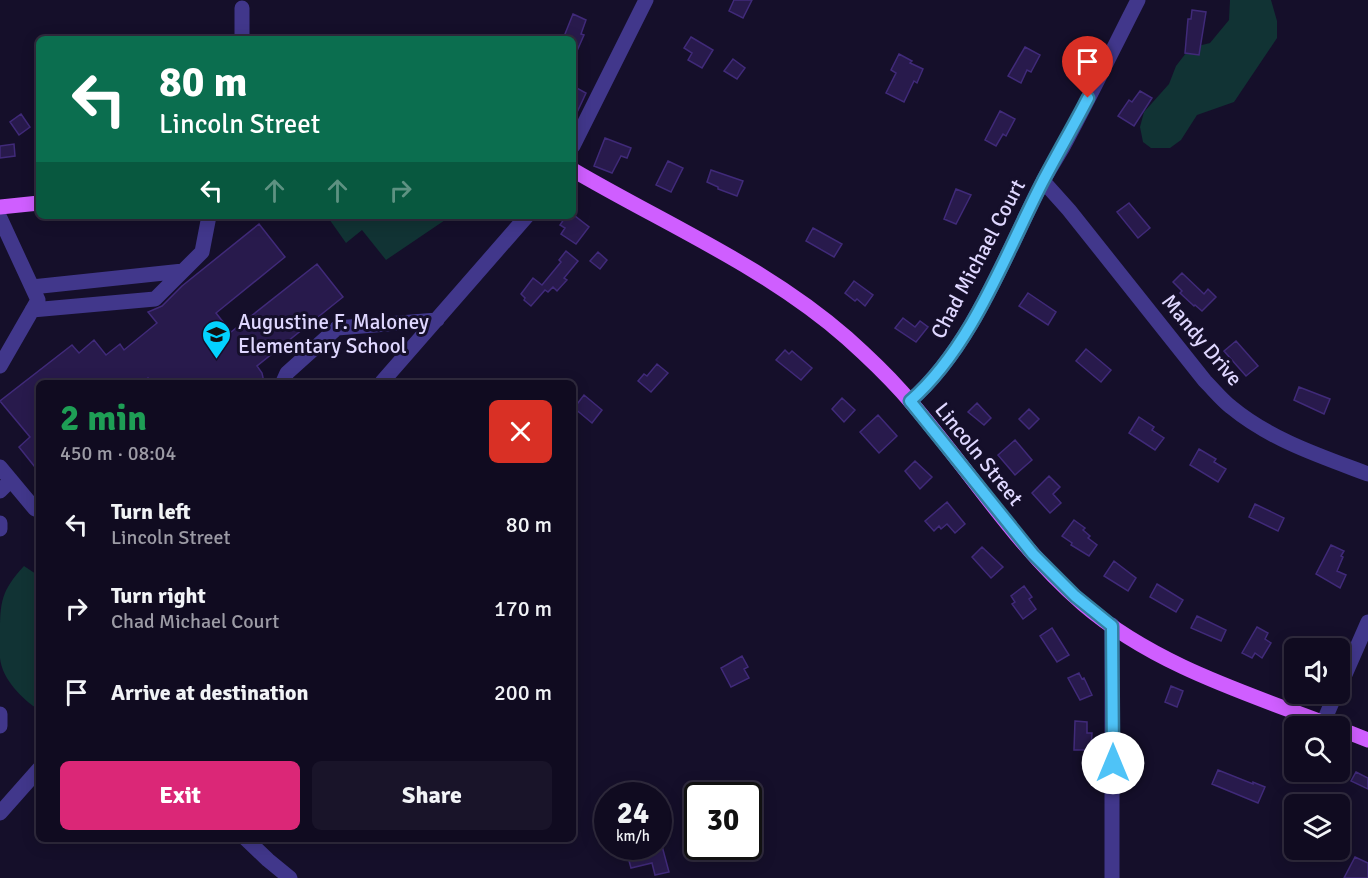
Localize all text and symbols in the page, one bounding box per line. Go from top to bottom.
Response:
pin [1062,36,1113,98]
icon: arrive [1071,45,1104,78]
text: 80 m [159,57,248,108]
icon: left [60,60,138,138]
text: Lincoln Street [159,108,320,141]
icon: left [195,174,228,207]
icon: ahead [258,174,291,207]
icon: ahead [321,174,354,207]
icon: right [384,174,417,207]
street label: Chad Michael Court [925,175,1031,343]
street label: Mandy Drive [1156,289,1248,391]
place label: Augustine F. Maloney Elementary School [238,309,429,359]
school or university icon: Augustine F. Maloney Elementary School [201,318,233,360]
text: 2 min [60,396,147,441]
street label: Lincoln Street [929,397,1029,511]
button: close [489,400,552,463]
text: 450 m · 08:04 [60,441,176,466]
text: Turn left [111,498,191,525]
icon: left [60,508,93,541]
text: 80 m [506,511,552,538]
text: Lincoln Street [111,525,230,550]
text: Turn right [111,582,206,609]
icon: right [60,592,93,625]
text: 170 m [494,595,552,622]
text: Chad Michael Court [111,609,279,634]
map controls [1284,638,1350,860]
button: sound [1284,638,1350,704]
icon: arrive [60,676,93,709]
text: Arrive at destination [111,679,308,706]
text: 200 m [494,679,552,706]
button: search [1284,716,1350,782]
position arrow [1081,731,1145,795]
button: Exit [60,761,300,830]
button: Share [312,761,552,830]
speed limit sign: 30 [684,782,762,860]
button: layers [1284,794,1350,860]
text: 24 [617,795,649,832]
text: km/h [616,827,650,845]

